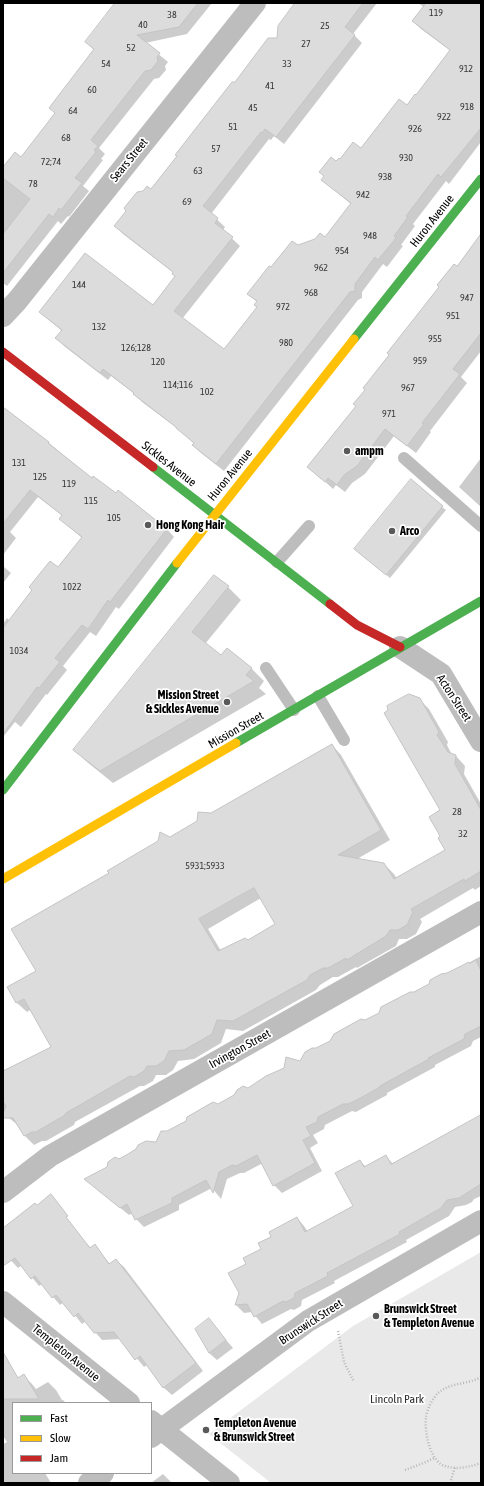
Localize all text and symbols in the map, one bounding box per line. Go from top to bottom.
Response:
house number: 119 [429,7,443,19]
house number: 38 [167,9,177,21]
house number: 40 [138,19,148,31]
house number: 25 [320,20,330,32]
house number: 27 [301,38,311,50]
house number: 52 [126,42,136,54]
house number: 54 [101,58,111,70]
house number: 33 [282,58,292,70]
house number: 912 [459,63,473,75]
house number: 41 [265,80,275,92]
house number: 60 [87,84,97,96]
house number: 918 [460,101,474,113]
house number: 45 [248,102,258,114]
house number: 64 [68,105,78,117]
house number: 922 [437,111,451,123]
house number: 51 [228,121,238,133]
house number: 926 [408,123,422,135]
house number: 68 [61,132,71,144]
street label: Sears Street [107,135,151,185]
house number: 57 [211,143,221,155]
house number: 930 [399,152,413,164]
house number: 72;74 [41,156,61,168]
house number: 63 [193,165,203,177]
house number: 938 [378,171,392,183]
house number: 78 [28,178,38,190]
house number: 942 [356,189,370,201]
street label: Huron Avenue [407,192,457,250]
house number: 69 [182,196,192,208]
house number: 948 [363,230,377,242]
house number: 954 [335,245,349,257]
house number: 962 [314,262,328,274]
house number: 144 [72,279,86,291]
house number: 968 [304,287,318,299]
house number: 947 [460,292,474,304]
house number: 972 [276,301,290,313]
house number: 951 [446,310,460,322]
house number: 132 [92,321,106,333]
house number: 955 [428,333,442,345]
house number: 980 [279,337,293,349]
house number: 126;128 [121,342,151,354]
house number: 959 [413,355,427,367]
house number: 120 [151,356,165,368]
house number: 114;116 [163,379,193,391]
house number: 967 [401,382,415,394]
house number: 102 [200,386,214,398]
house number: 971 [382,408,396,420]
street label: Sickles Avenue [139,438,199,490]
place label: ampm [355,444,384,458]
street label: Huron Avenue [205,446,255,504]
marker: ampm [342,446,352,456]
house number: 131 [12,457,26,469]
house number: 125 [33,471,47,483]
house number: 119 [62,478,76,490]
house number: 115 [84,495,98,507]
house number: 105 [107,512,121,524]
place label: Hong Kong Hair [156,518,224,532]
marker: Hong Kong Hair [143,520,153,530]
place label: Arco [400,524,419,538]
marker: Arco [387,526,397,536]
house number: 1022 [63,581,81,593]
house number: 1034 [10,645,28,657]
street label: Acton Street [434,672,474,724]
place label: Mission Street & Sickles Avenue [146,688,219,716]
marker: Mission Street & Sickles Avenue [222,697,232,707]
street label: Mission Street [206,708,266,752]
house number: 28 [452,806,462,818]
house number: 32 [458,828,468,840]
house number: 5931;5933 [185,860,225,872]
street label: Irvington Street [207,1026,273,1072]
street label: Brunswick Street [277,1296,345,1348]
place label: Brunswick Street & Templeton Avenue [384,1302,474,1330]
marker: Brunswick Street & Templeton Avenue [371,1311,381,1321]
street label: Templeton Avenue [29,1321,103,1385]
park label: Lincoln Park [370,1392,424,1406]
legend [12,1402,152,1474]
text: Fast [50,1411,68,1425]
place label: Templeton Avenue & Brunswick Street [214,1416,296,1444]
marker: Templeton Avenue & Brunswick Street [201,1425,211,1435]
text: Slow [50,1431,71,1445]
text: Jam [50,1451,68,1465]

